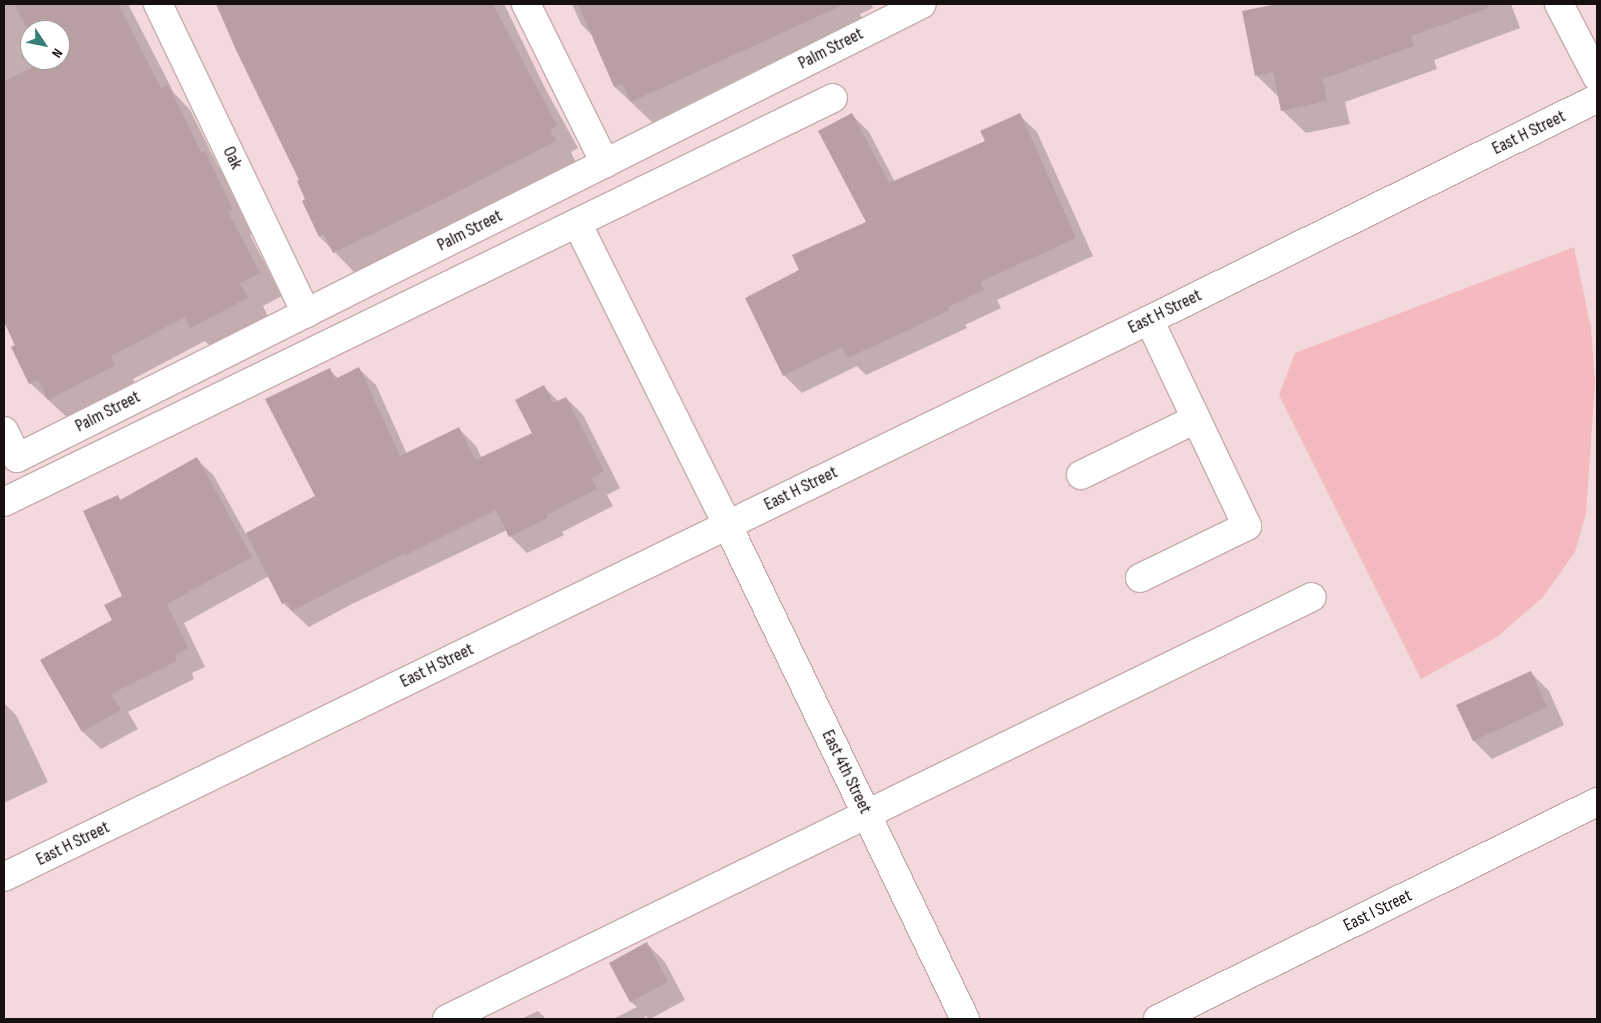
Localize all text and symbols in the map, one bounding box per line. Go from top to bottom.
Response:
north arrow [20,20,70,70]
street label: Palm Street [795,23,867,75]
text: N [48,45,66,61]
street label: East H Street [1489,106,1569,160]
street label: Oak [217,143,247,173]
street label: Palm Street [434,205,506,257]
street label: East H Street [1125,285,1205,339]
street label: Palm Street [72,386,144,438]
street label: East H Street [761,462,841,516]
street label: East H Street [397,639,477,693]
street label: East 4th Street [816,727,876,817]
street label: East H Street [33,817,113,871]
street label: East I Street [1340,885,1416,937]

